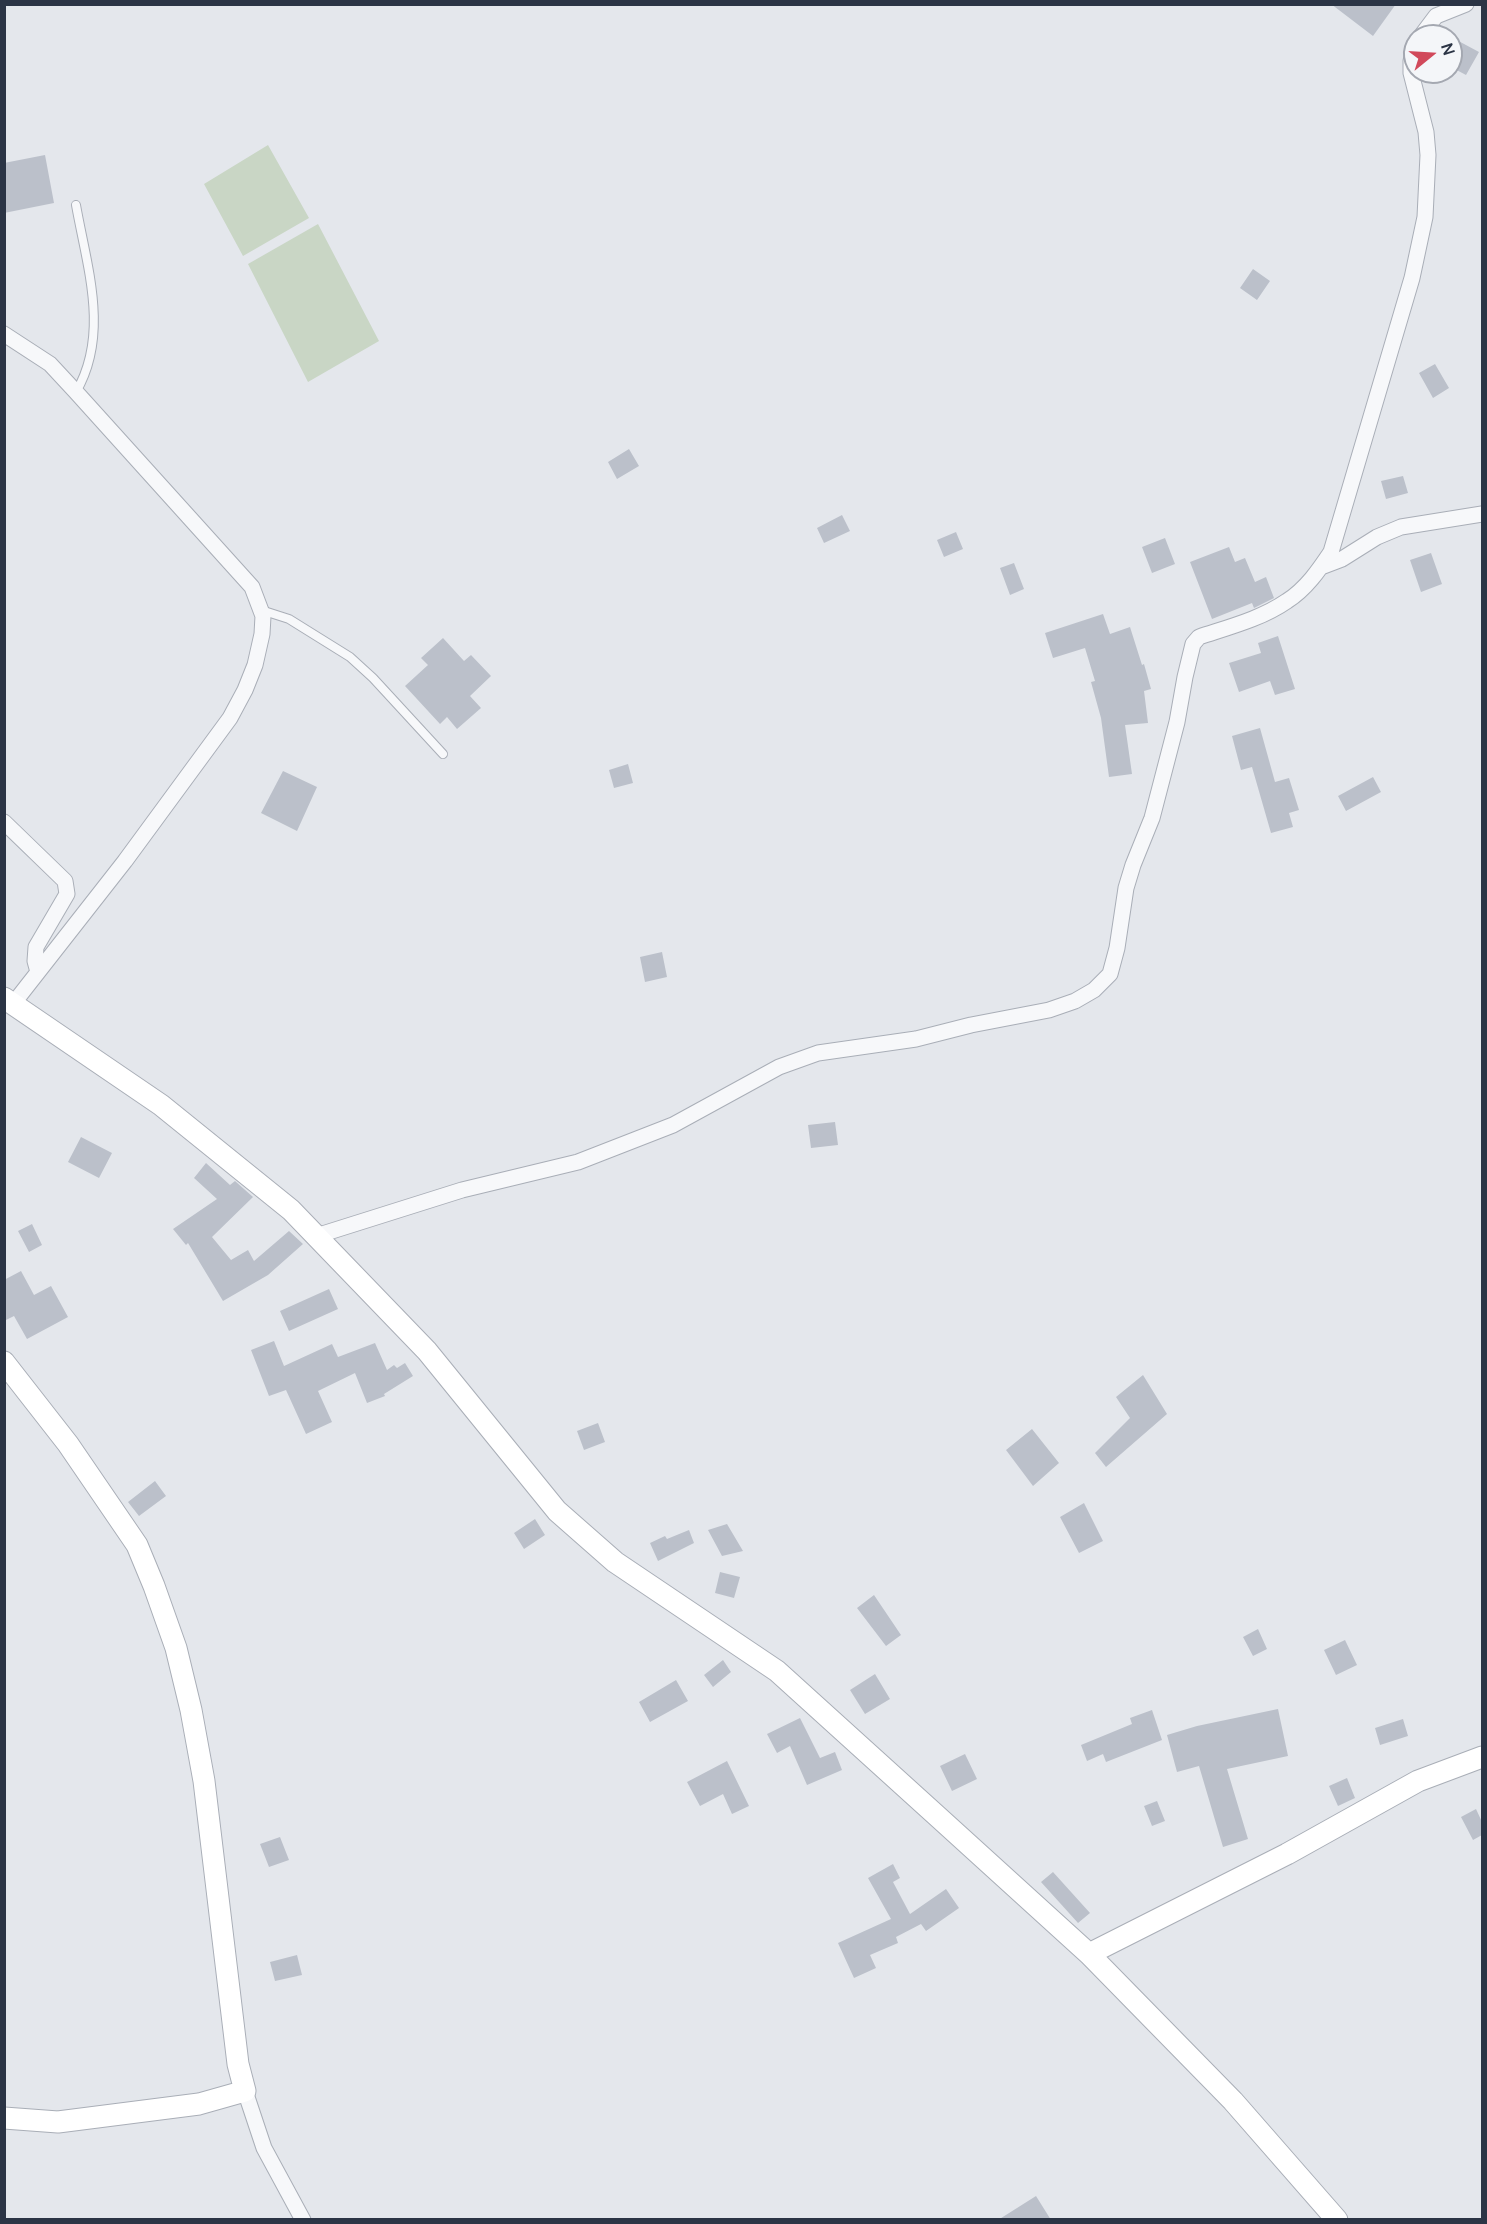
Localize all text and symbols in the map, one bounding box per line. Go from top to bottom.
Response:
north arrow [1403,24,1463,84]
text: N [1436,40,1460,58]

